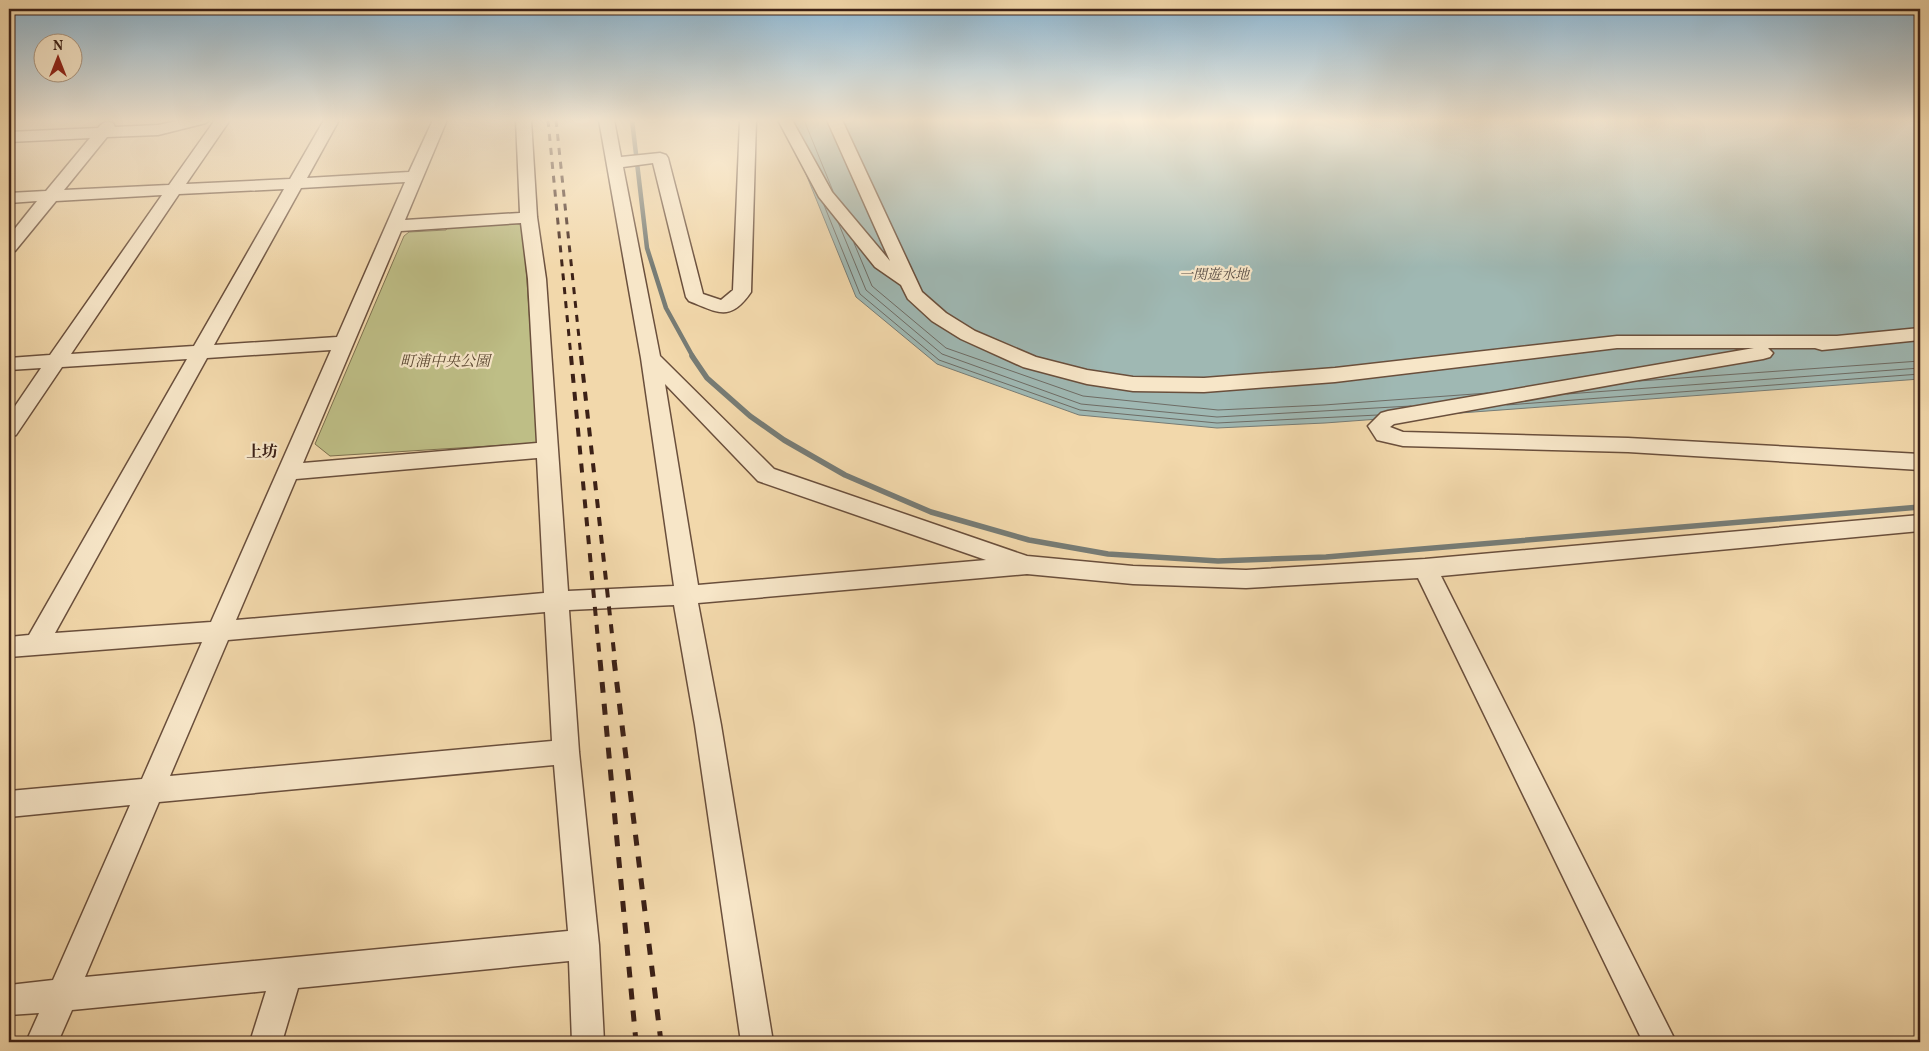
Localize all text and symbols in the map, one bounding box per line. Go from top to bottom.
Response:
north arrow [32,32,82,82]
text: N [53,37,63,56]
water label: 一関遊水地 [1179,266,1251,285]
park label: 町浦中央公園 [400,352,493,373]
district label: 上坊 [246,442,278,464]

